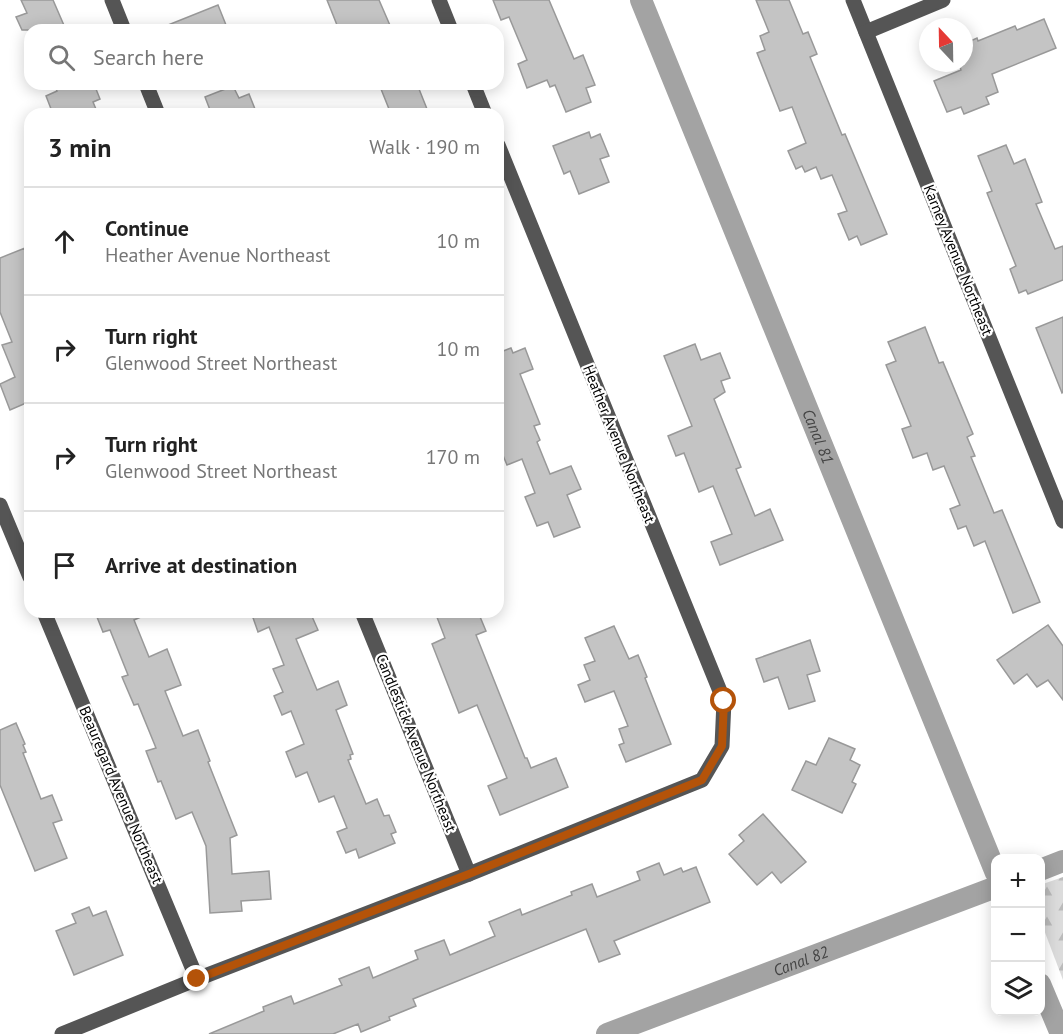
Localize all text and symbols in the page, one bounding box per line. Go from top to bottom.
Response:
north arrow [919,18,973,72]
search box [24,24,504,90]
icon: search [45,41,78,74]
text: Search here [93,43,204,71]
text: 3 min [48,131,111,164]
text: Walk · 190 m [369,134,480,160]
street label: Karney Avenue Northeast [919,182,997,338]
text: Continue [105,214,189,242]
icon: ahead [48,225,81,258]
text: 10 m [437,228,480,254]
text: Heather Avenue Northeast [105,242,330,268]
text: Turn right [105,322,197,350]
icon: right [48,333,81,366]
text: 10 m [437,336,480,362]
text: Glenwood Street Northeast [105,350,337,376]
street label: Heather Avenue Northeast [579,362,660,526]
water label: Canal 81 [798,406,838,467]
text: Turn right [105,430,197,458]
icon: right [48,441,81,474]
text: 170 m [426,444,480,470]
text: Glenwood Street Northeast [105,458,337,484]
icon: arrive [48,549,81,582]
text: Arrive at destination [105,551,297,579]
street label: Candlestick Avenue Northeast [372,651,461,835]
route start [710,687,736,713]
street label: Beauregard Avenue Northeast [75,703,168,886]
map controls [991,854,1045,1016]
button: + [991,854,1045,908]
button: − [991,908,1045,962]
water label: Canal 82 [770,941,832,980]
button: layers [991,962,1045,1016]
route end [183,965,209,991]

